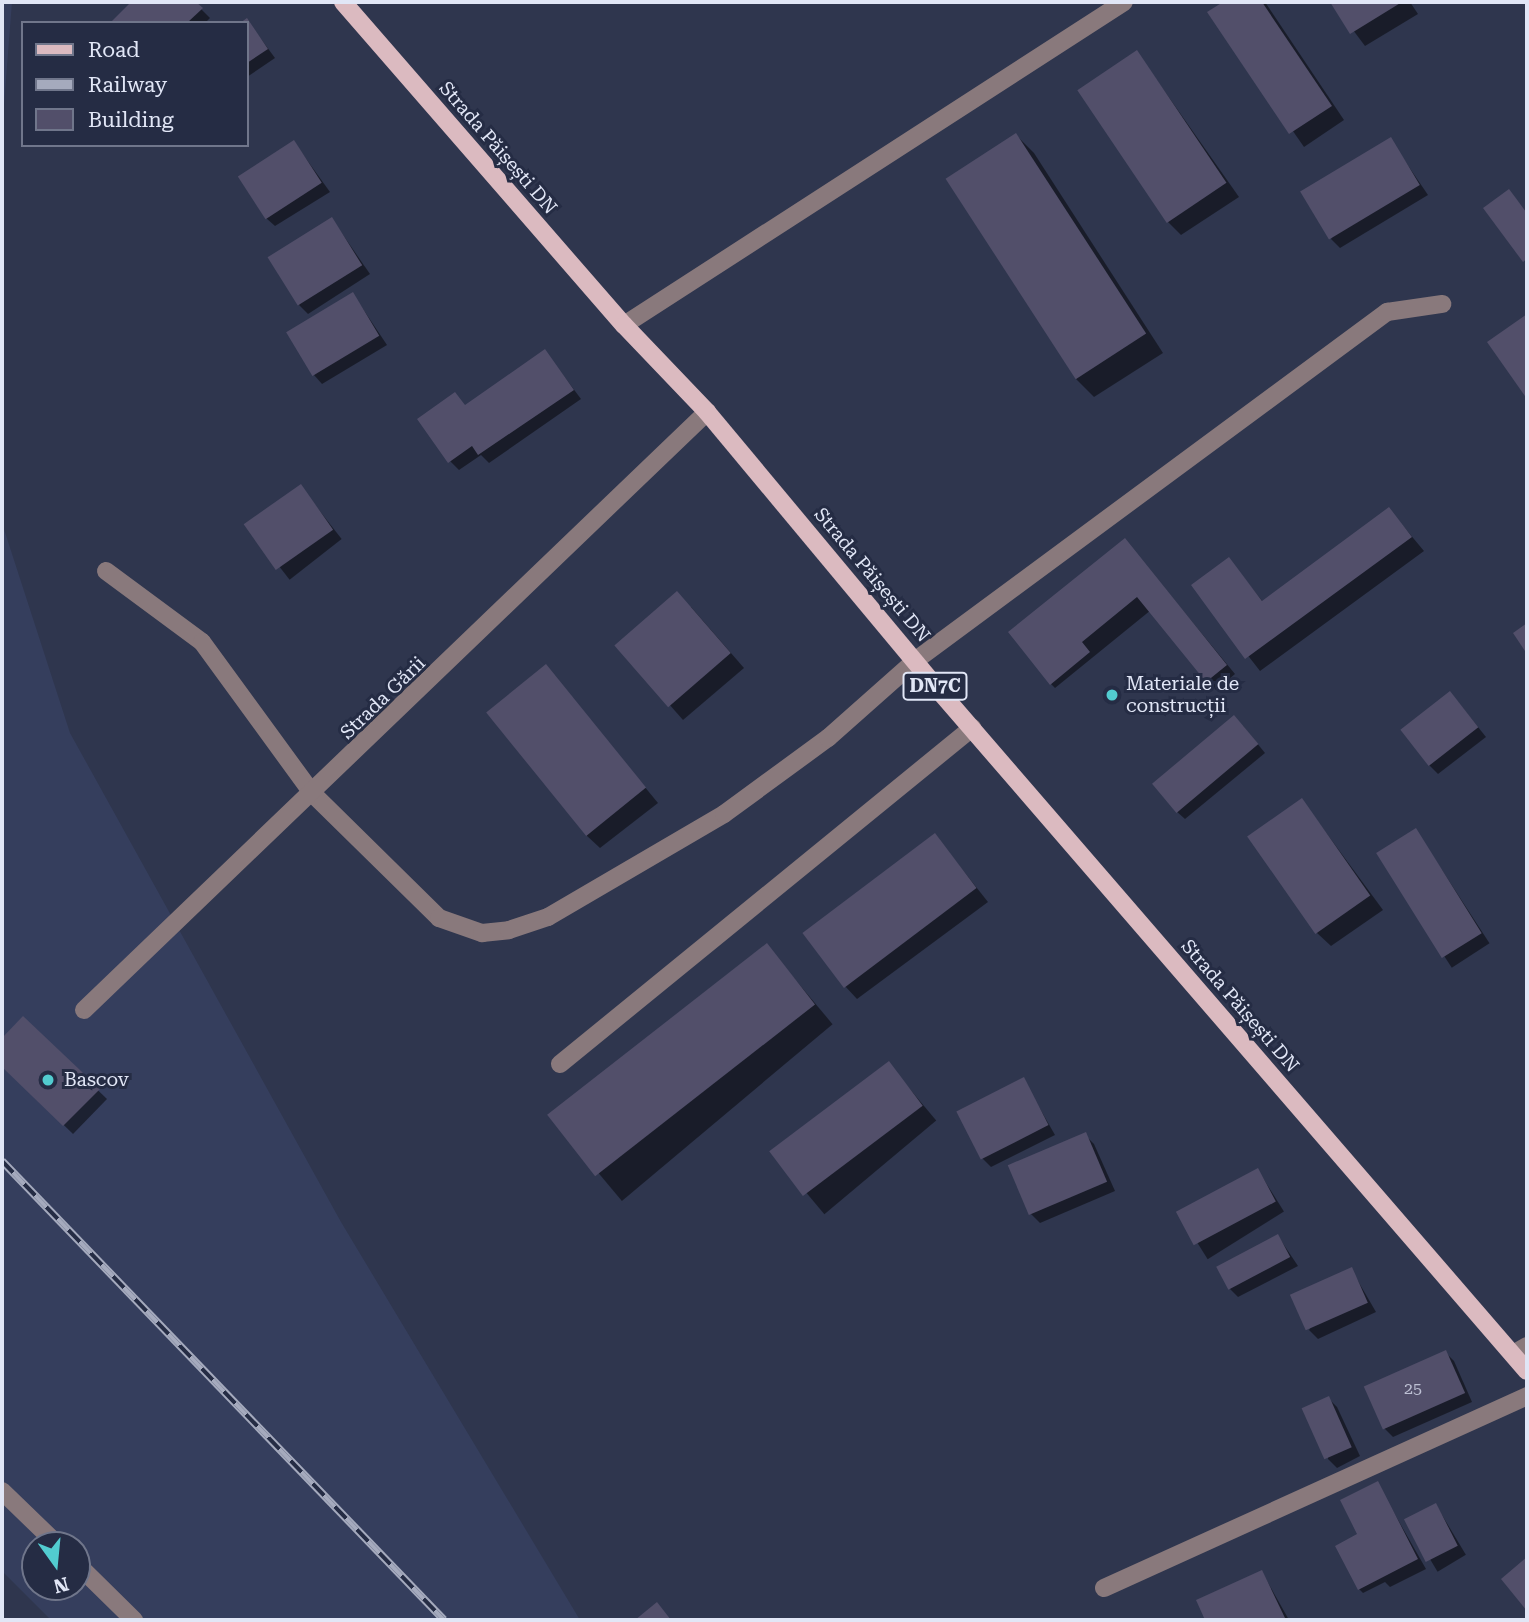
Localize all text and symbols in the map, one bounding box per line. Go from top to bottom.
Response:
legend [21,21,248,147]
text: Road [88,38,140,62]
text: Railway [88,73,167,97]
street label: Strada Păișești DN [434,77,562,219]
text: Building [88,108,174,132]
street label: Strada Păișești DN [809,503,935,647]
street label: Strada Gării [336,652,430,744]
road number: DN7C [902,672,968,700]
place label: Materiale de construcții [1126,673,1239,717]
marker: Materiale de construcții [1104,687,1120,703]
street label: Strada Păișești DN [1176,935,1304,1077]
place label: Bascov [64,1069,129,1091]
marker: Bascov [38,1070,58,1090]
house number: 25 [1404,1379,1422,1399]
north arrow [21,1531,91,1601]
text: N [51,1572,71,1598]

